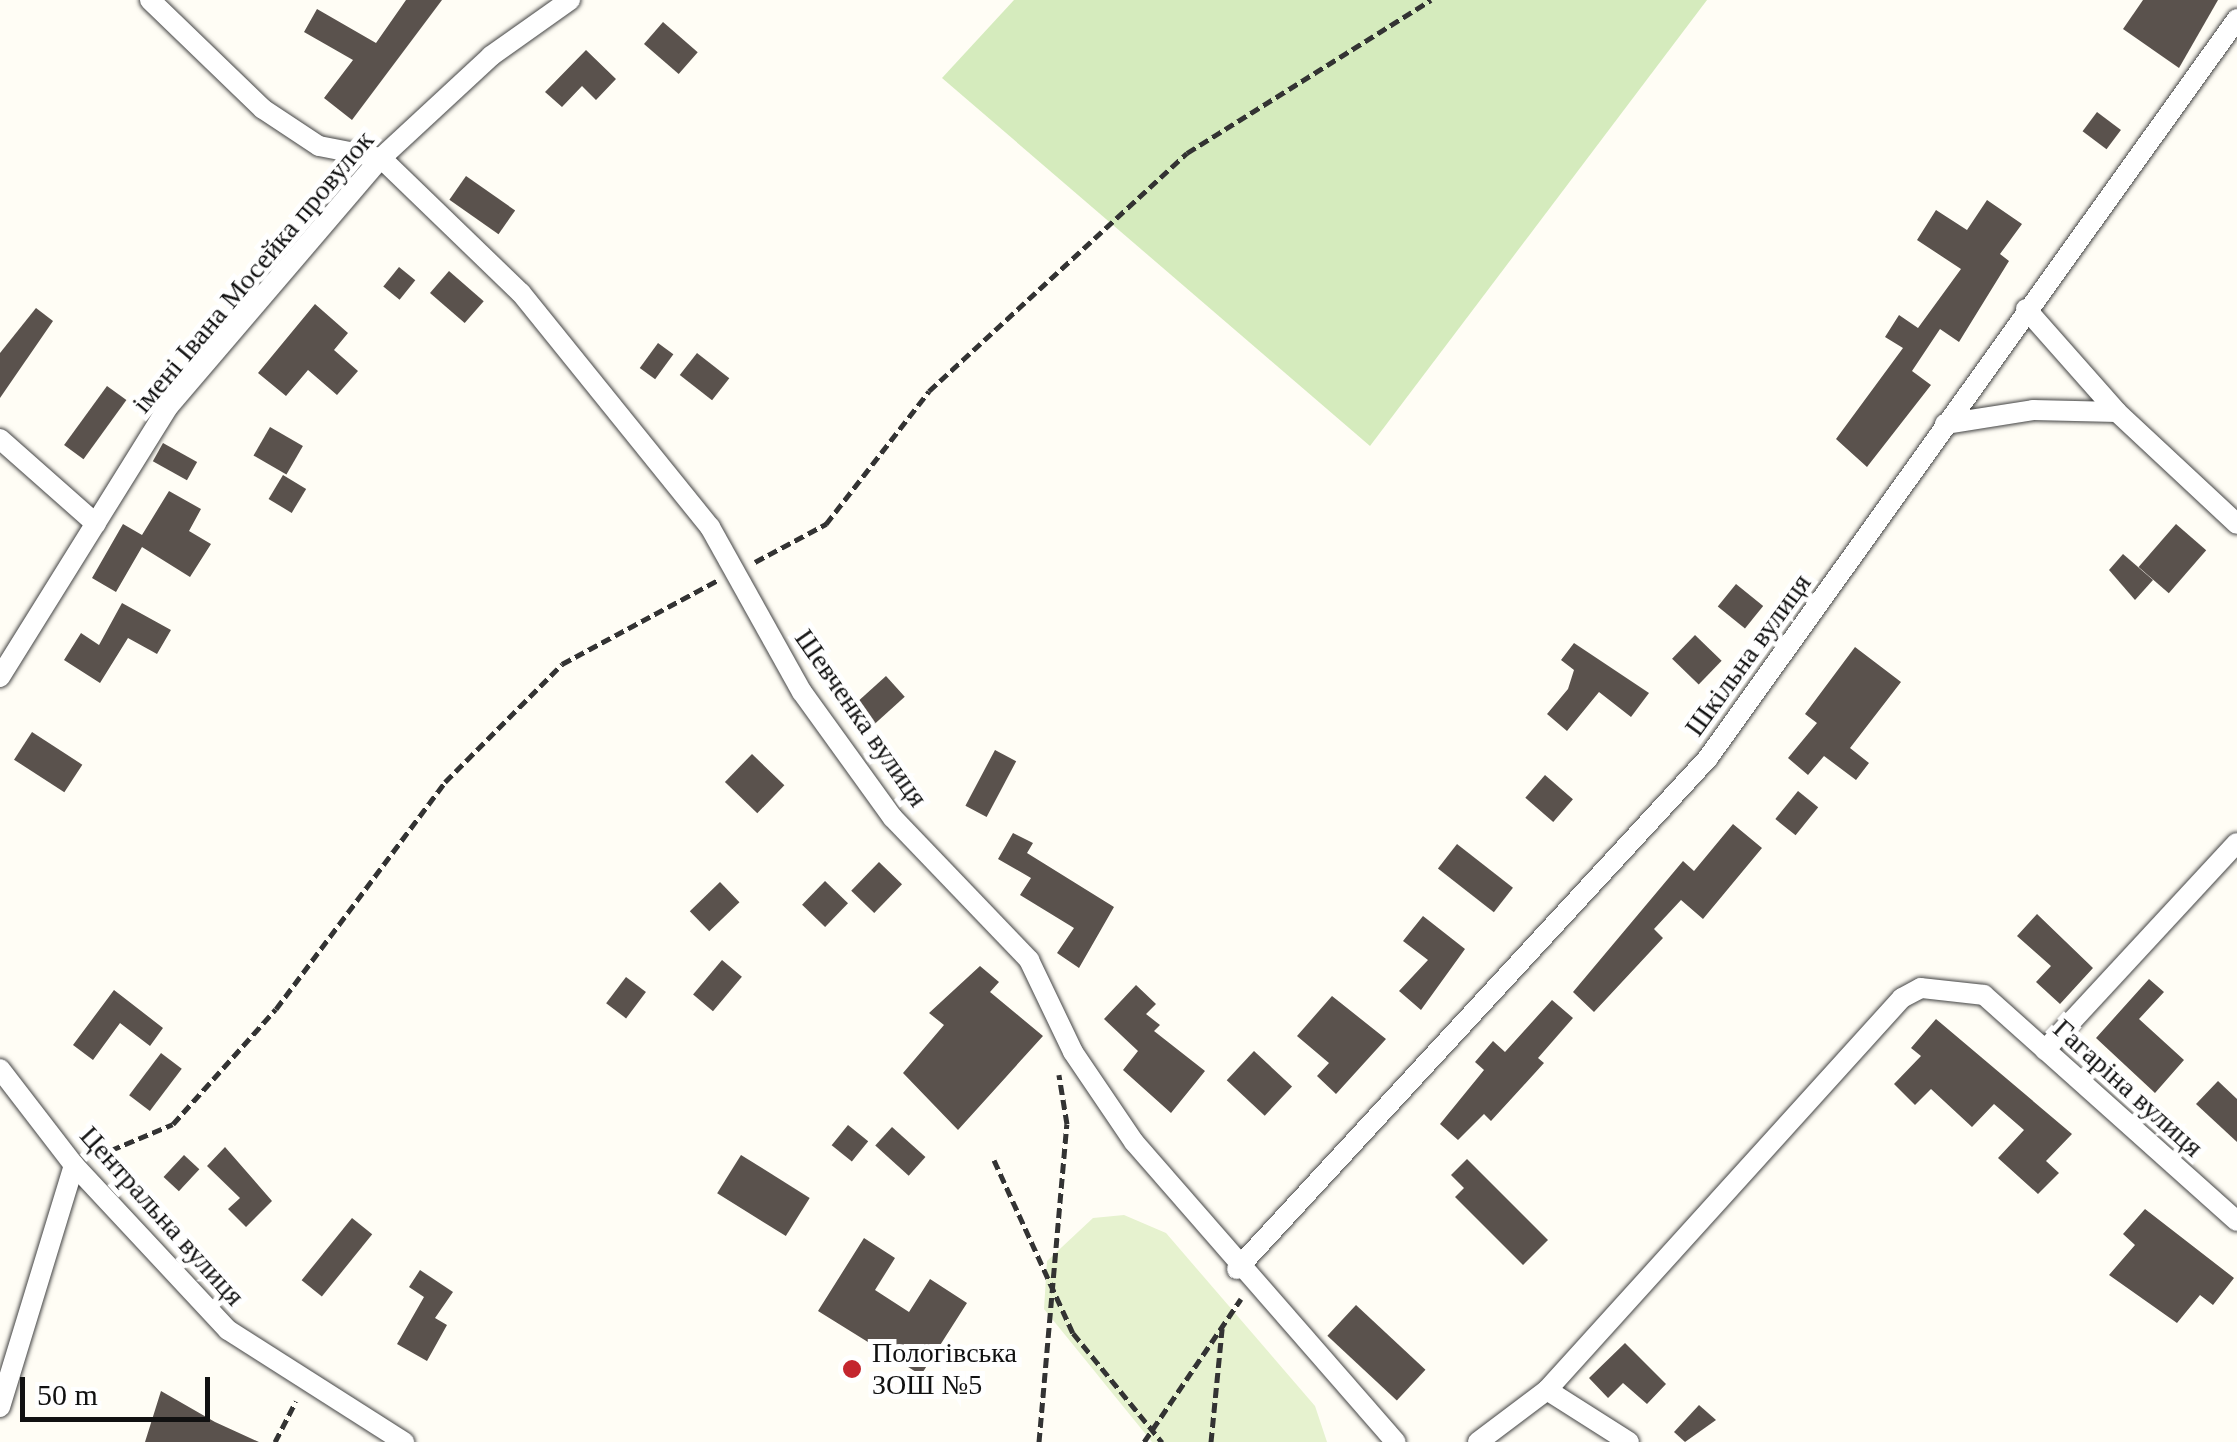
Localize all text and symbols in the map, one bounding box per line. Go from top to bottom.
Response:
street label: імені Івана Мосейка провулок [125,124,381,420]
street label: Шкільна вулиця [1678,567,1818,743]
street label: Шевченка вулиця [787,623,935,813]
street label: Гагаріна вулиця [2046,1012,2210,1164]
street label: Центральна вулиця [73,1119,251,1313]
place label: Пологівська ЗОШ №5 [872,1336,1017,1402]
scale bar [25,1357,215,1419]
marker: Пологівська ЗОШ №5 [841,1358,863,1380]
text: 50 m [37,1378,98,1411]

